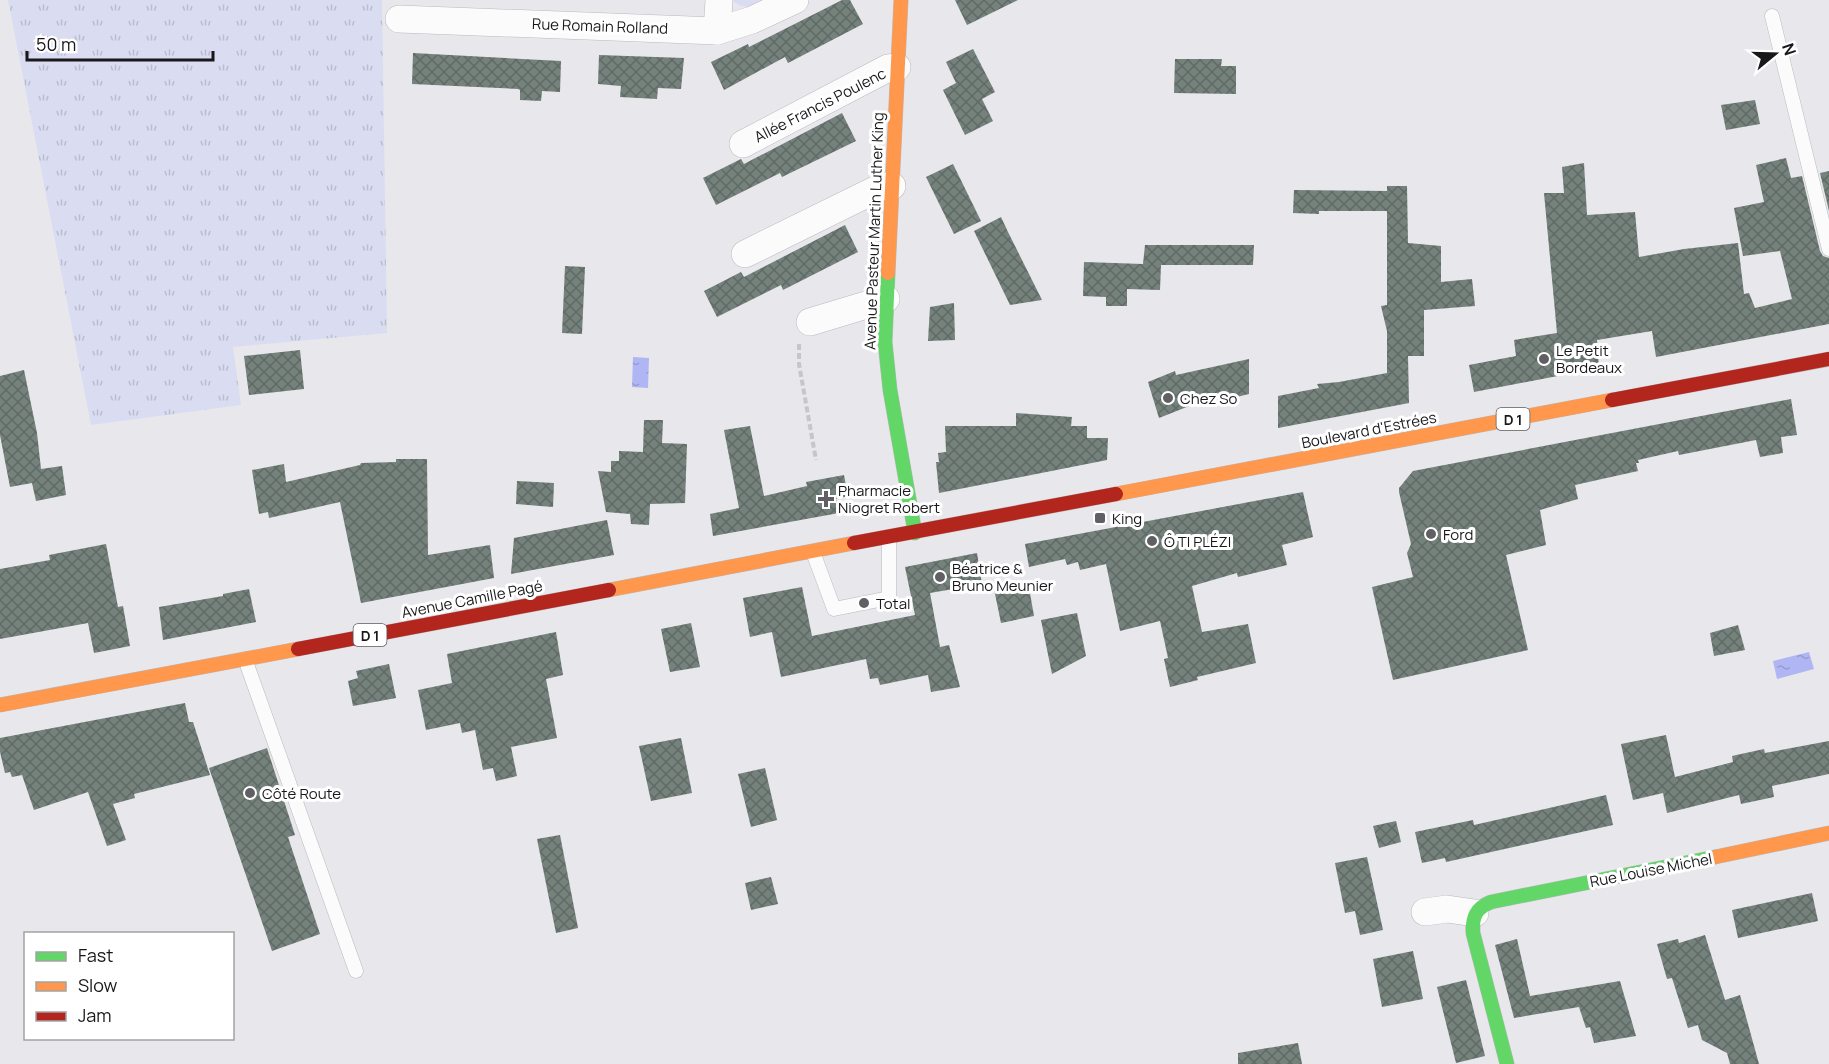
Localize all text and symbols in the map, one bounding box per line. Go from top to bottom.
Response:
street label: Rue Romain Rolland [531,13,669,39]
scale bar [27,24,213,62]
north arrow [1745,24,1805,84]
text: 50 m [36,32,76,56]
text: N [1777,40,1801,58]
street label: Allée Francis Poulenc [750,63,890,147]
street label: Avenue Pasteur Martin Luther King [859,112,889,350]
place label: Le Petit Bordeaux [1556,340,1622,378]
marker: Le Petit Bordeaux [1537,352,1551,366]
place label: Chez So [1180,388,1238,409]
marker: Chez So [1161,391,1175,405]
street label: Boulevard d'Estrées [1300,407,1438,453]
road number: D 1 [1496,408,1530,430]
place label: Pharmacie Niogret Robert [838,480,940,518]
marker: Pharmacie Niogret Robert [819,492,833,506]
place label: King [1112,508,1142,529]
marker: King [1093,511,1107,525]
place label: Ford [1443,524,1473,545]
marker: Ford [1424,527,1438,541]
place label: Ô TI PLÉZI [1164,531,1231,552]
marker: Ô TI PLÉZI [1145,534,1159,548]
place label: Béatrice & Bruno Meunier [952,558,1054,596]
marker: Béatrice & Bruno Meunier [933,570,947,584]
street label: Avenue Camille Pagé [400,575,544,623]
place label: Total [876,593,910,614]
marker: Total [857,596,871,610]
road number: D 1 [354,624,386,646]
place label: Côté Route [262,783,341,804]
marker: Côté Route [243,786,257,800]
street label: Rue Louise Michel [1588,848,1714,892]
legend [24,932,234,1040]
text: Fast [78,943,113,967]
text: Slow [78,973,118,997]
text: Jam [78,1003,112,1027]

